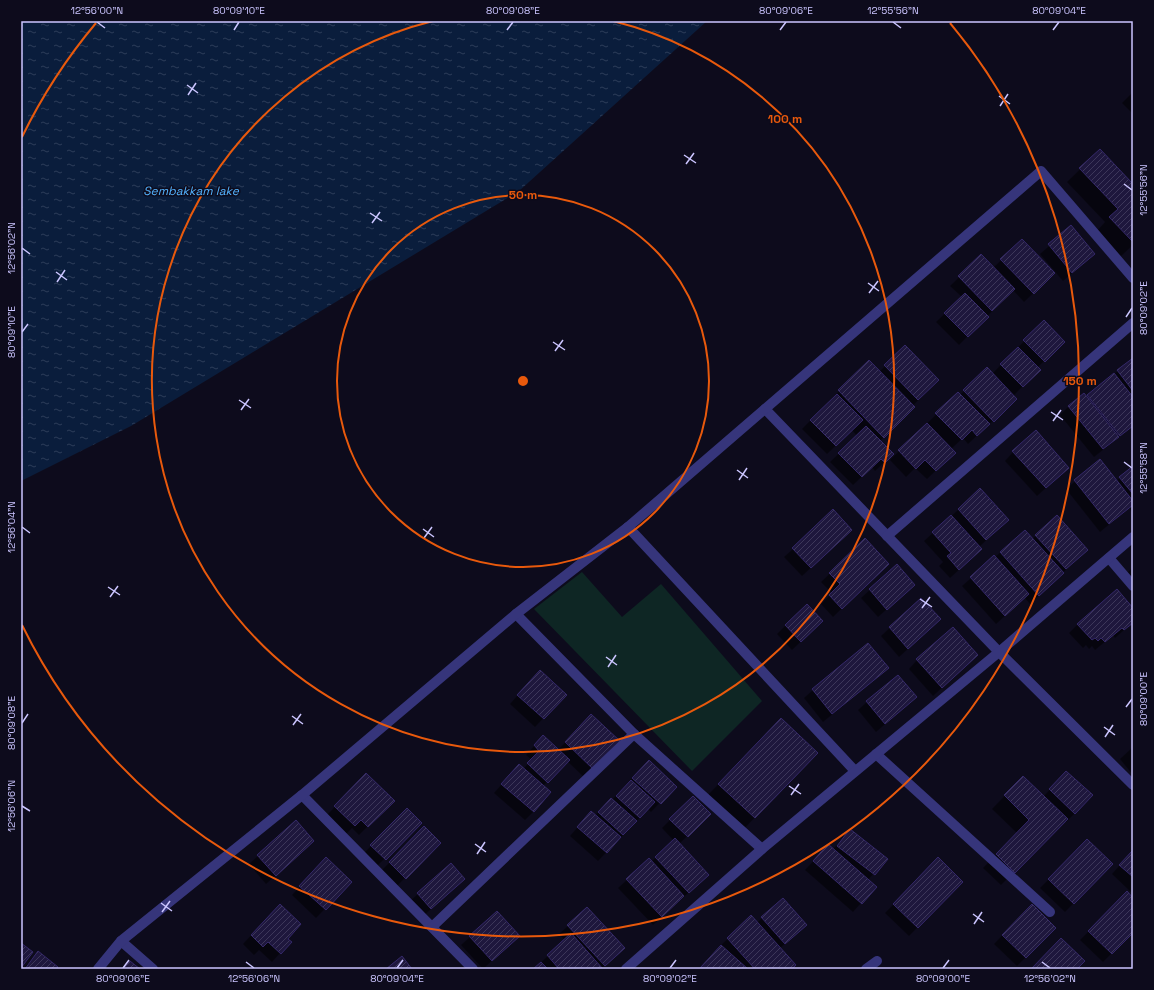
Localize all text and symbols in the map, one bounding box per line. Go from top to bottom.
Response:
text: 12°56'00"N [71,4,123,17]
text: 80°09'10"E [213,4,265,17]
text: 80°09'08"E [486,4,540,17]
text: 80°09'06"E [759,4,813,17]
text: 12°55'56"N [867,4,919,17]
text: 80°09'04"E [1032,4,1086,17]
text: 100 m [768,111,802,127]
text: 12°55'56"N [1137,164,1150,216]
water label: Sembakkam lake [143,183,240,199]
text: 50 m [509,187,537,203]
text: 12°56'02"N [5,222,18,274]
text: 80°09'02"E [1137,281,1150,335]
text: 80°09'10"E [5,306,18,358]
text: 150 m [1063,373,1097,389]
centre of rings [516,374,530,388]
text: 12°55'58"N [1137,442,1150,494]
text: 12°56'04"N [5,501,18,553]
text: 80°09'00"E [1137,672,1150,726]
text: 80°09'08"E [5,696,18,750]
text: 12°56'06"N [5,780,18,832]
text: 80°09'06"E [96,972,150,985]
text: 12°56'06"N [228,972,280,985]
text: 80°09'04"E [370,972,424,985]
text: 80°09'02"E [643,972,697,985]
text: 80°09'00"E [916,972,970,985]
text: 12°56'02"N [1024,972,1076,985]

